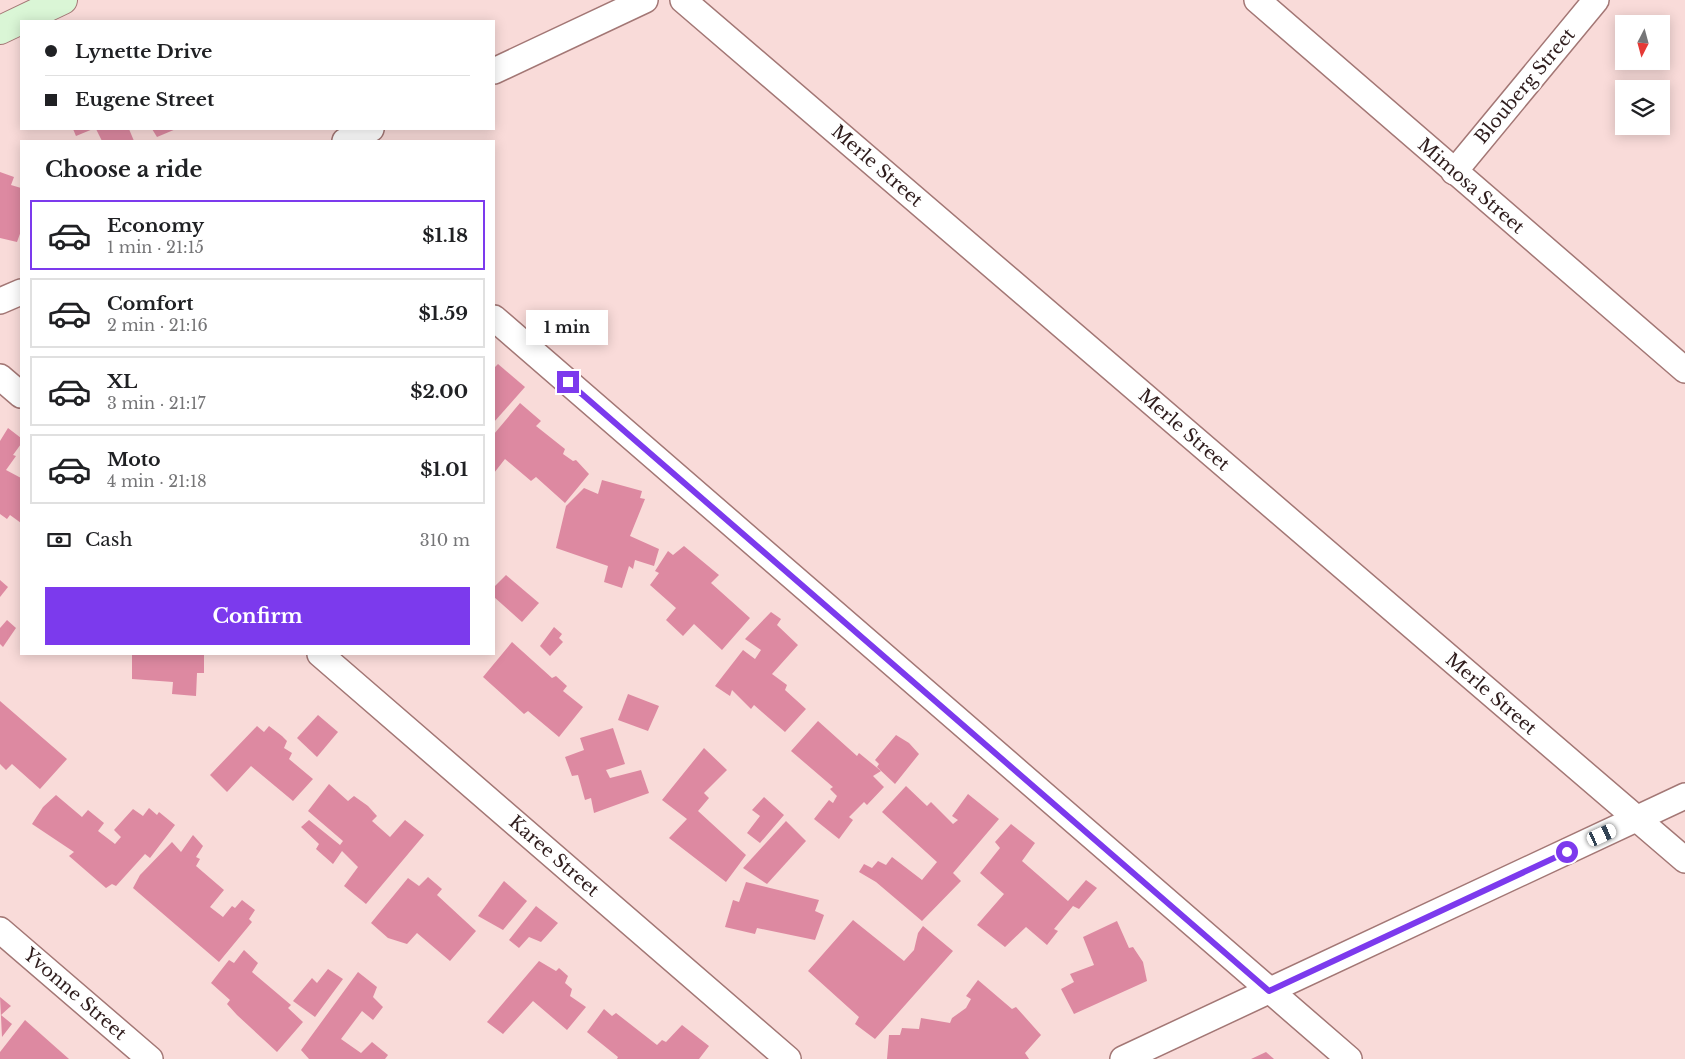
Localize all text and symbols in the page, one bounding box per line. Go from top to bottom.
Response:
north arrow [1615,15,1670,70]
map controls [1615,15,1670,135]
street label: Blouberg Street [1470,24,1580,148]
text: Lynette Drive [75,40,212,63]
button: layers [1615,80,1670,135]
text: Eugene Street [75,88,214,111]
street label: Merle Street [827,120,927,212]
street label: Mimosa Street [1413,134,1529,238]
text: Choose a ride [45,156,202,183]
icon: car [47,213,92,258]
text: Economy [107,214,204,237]
text: $1.18 [422,224,468,247]
text: 1 min · 21:15 [107,237,204,257]
icon: car [47,291,92,336]
text: Comfort [107,292,194,315]
text: $1.59 [418,302,468,325]
callout: 1 min [527,310,609,344]
text: 2 min · 21:16 [107,315,208,335]
text: 1 min [544,317,590,337]
icon: car [47,369,92,414]
text: XL [107,370,137,393]
route end [557,371,579,393]
text: $2.00 [410,380,468,403]
street label: Merle Street [1134,384,1234,476]
text: 3 min · 21:17 [107,393,206,413]
icon: car [47,447,92,492]
text: Moto [107,448,161,471]
text: $1.01 [420,458,468,481]
text: 4 min · 21:18 [107,471,207,491]
icon: cash [45,526,73,554]
text: Cash [85,528,132,551]
text: 310 m [420,530,470,550]
button: Confirm [45,587,470,645]
street label: Merle Street [1441,648,1541,740]
street label: Karee Street [504,811,604,901]
car [1585,822,1618,848]
route start [1556,841,1578,863]
street label: Yvonne Street [18,943,131,1045]

